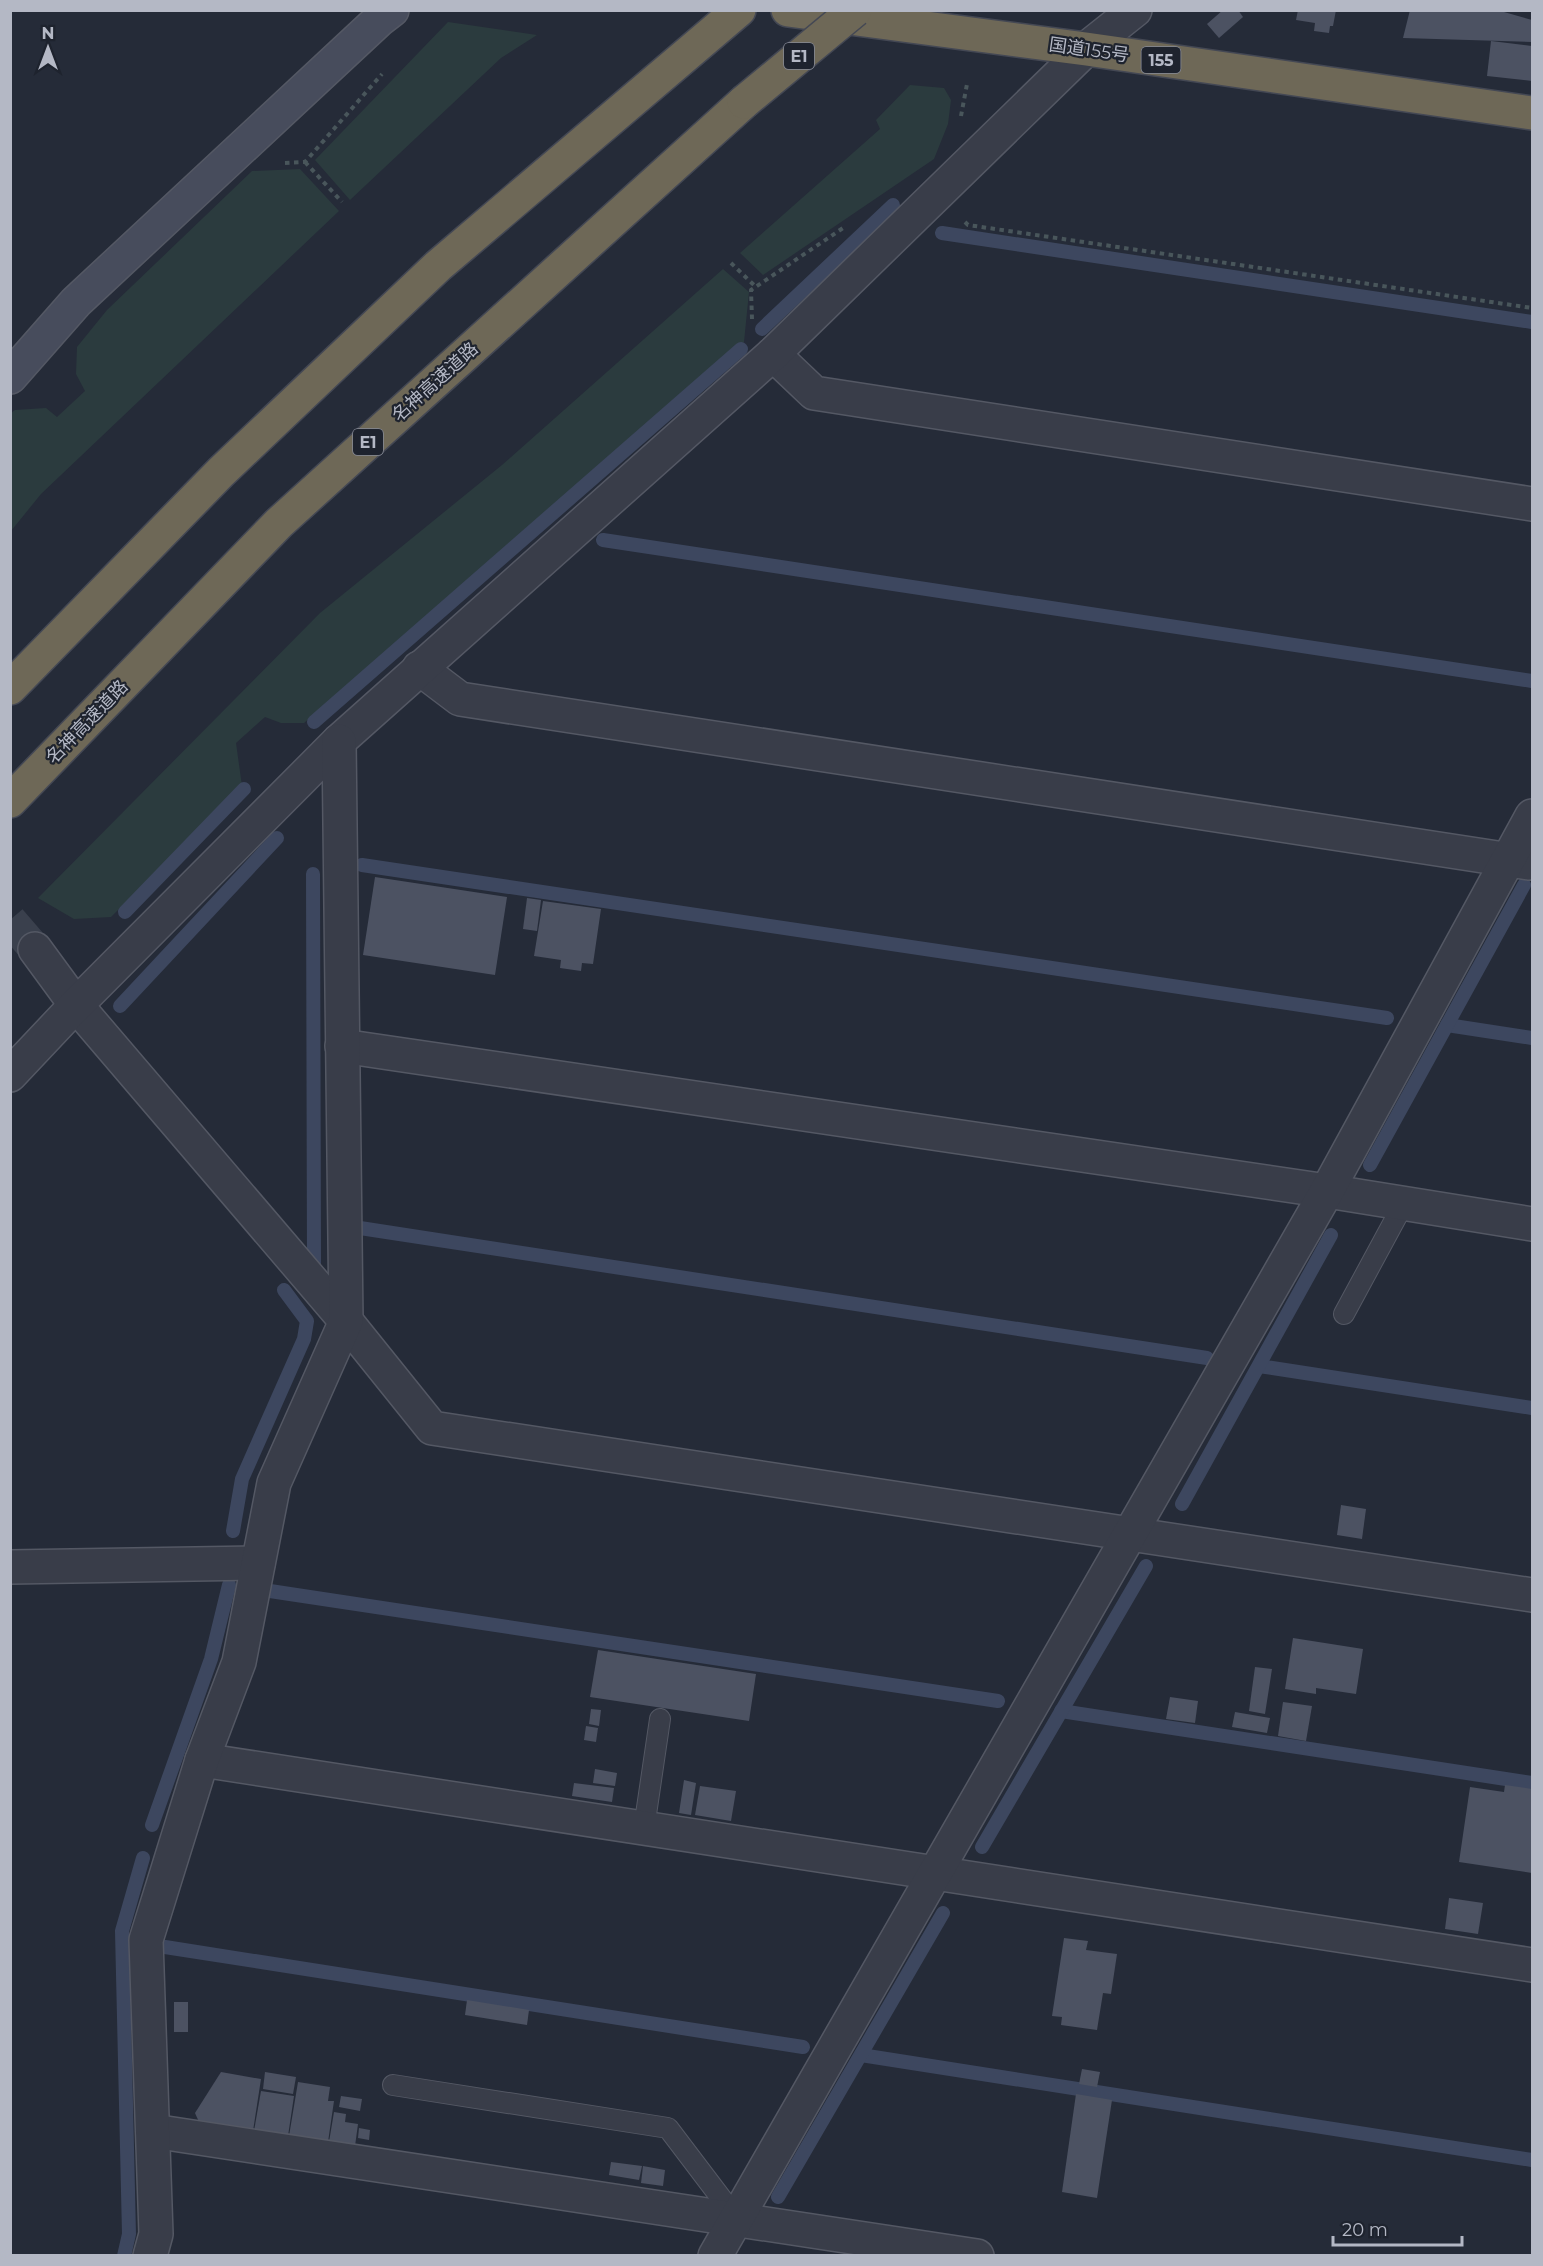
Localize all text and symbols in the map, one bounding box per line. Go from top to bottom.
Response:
north arrow [18,18,78,78]
text: N [42,24,54,43]
street label: 国道155号 [1047,33,1131,67]
road number: E1 [784,43,814,69]
road number: 155 [1142,47,1180,73]
street label: 名神高速道路 [388,338,482,426]
road number: E1 [353,429,383,455]
street label: 名神高速道路 [42,676,132,768]
scale bar [1333,2209,1462,2247]
text: 20 m [1342,2219,1388,2241]

